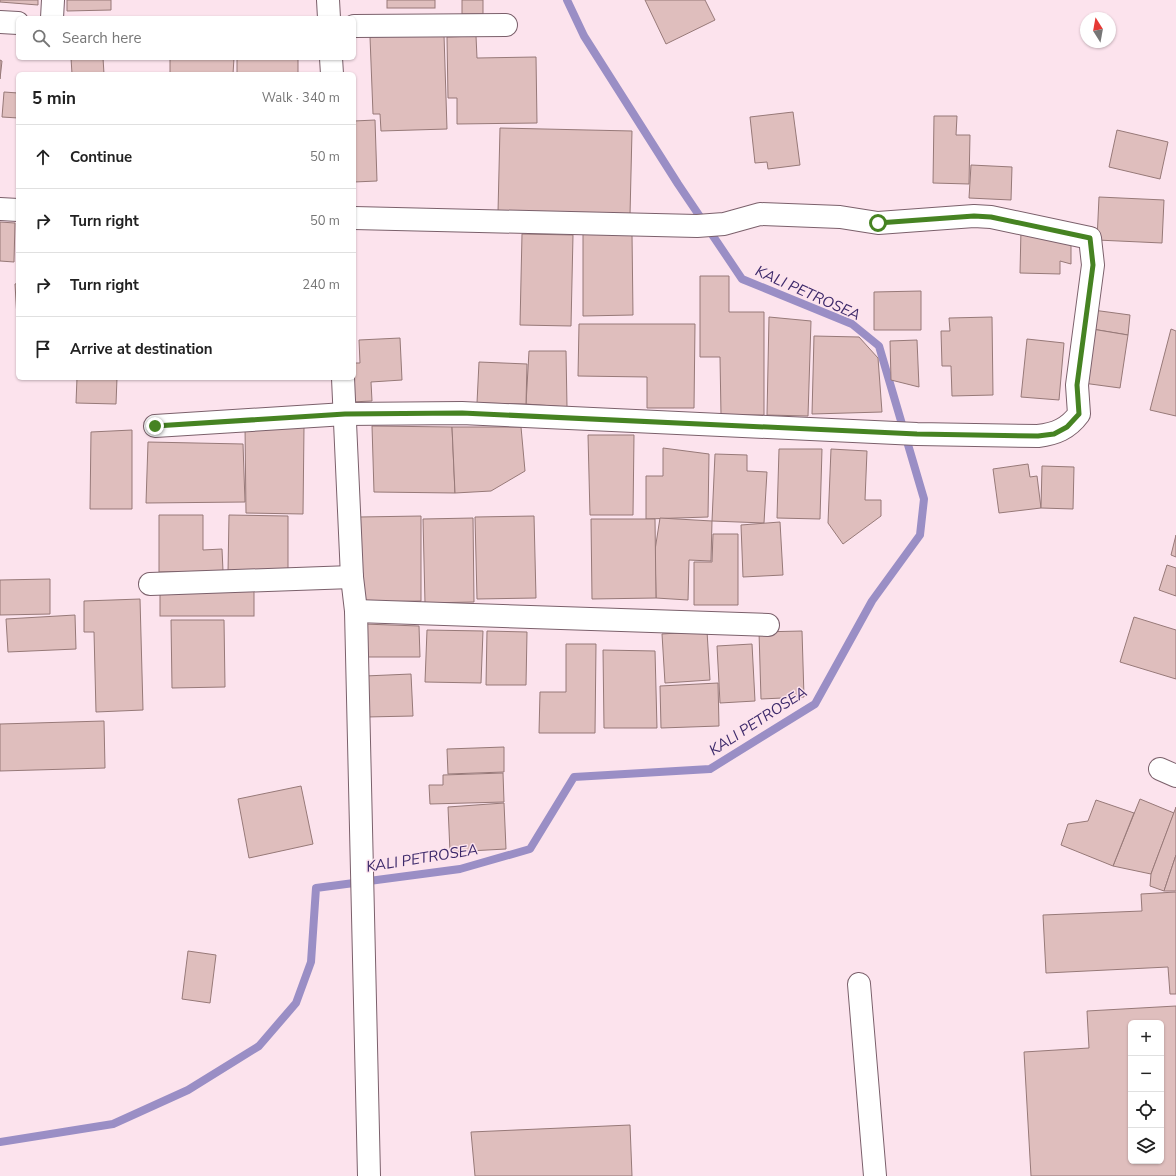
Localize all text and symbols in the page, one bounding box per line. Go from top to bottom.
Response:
north arrow [1080,12,1116,48]
search box [16,16,356,60]
icon: search [30,27,52,49]
text: Search here [62,28,142,48]
text: 5 min [32,87,76,110]
text: Walk · 340 m [262,89,340,107]
icon: ahead [32,146,54,168]
text: Continue [70,147,132,167]
text: 50 m [310,148,340,166]
icon: right [32,210,54,232]
text: Turn right [70,211,139,231]
text: 50 m [310,212,340,230]
route start [869,214,887,232]
water label: KALI PETROSEA [752,261,864,325]
icon: right [32,274,54,296]
text: Turn right [70,275,139,295]
text: 240 m [302,276,340,294]
icon: arrive [32,338,54,360]
text: Arrive at destination [70,339,213,359]
route end [146,417,164,435]
water label: KALI PETROSEA [705,682,811,760]
water label: KALI PETROSEA [365,839,479,877]
map controls [1128,1020,1164,1164]
button: + [1128,1020,1164,1056]
button: − [1128,1056,1164,1092]
button: locate [1128,1092,1164,1128]
button: layers [1128,1128,1164,1164]

